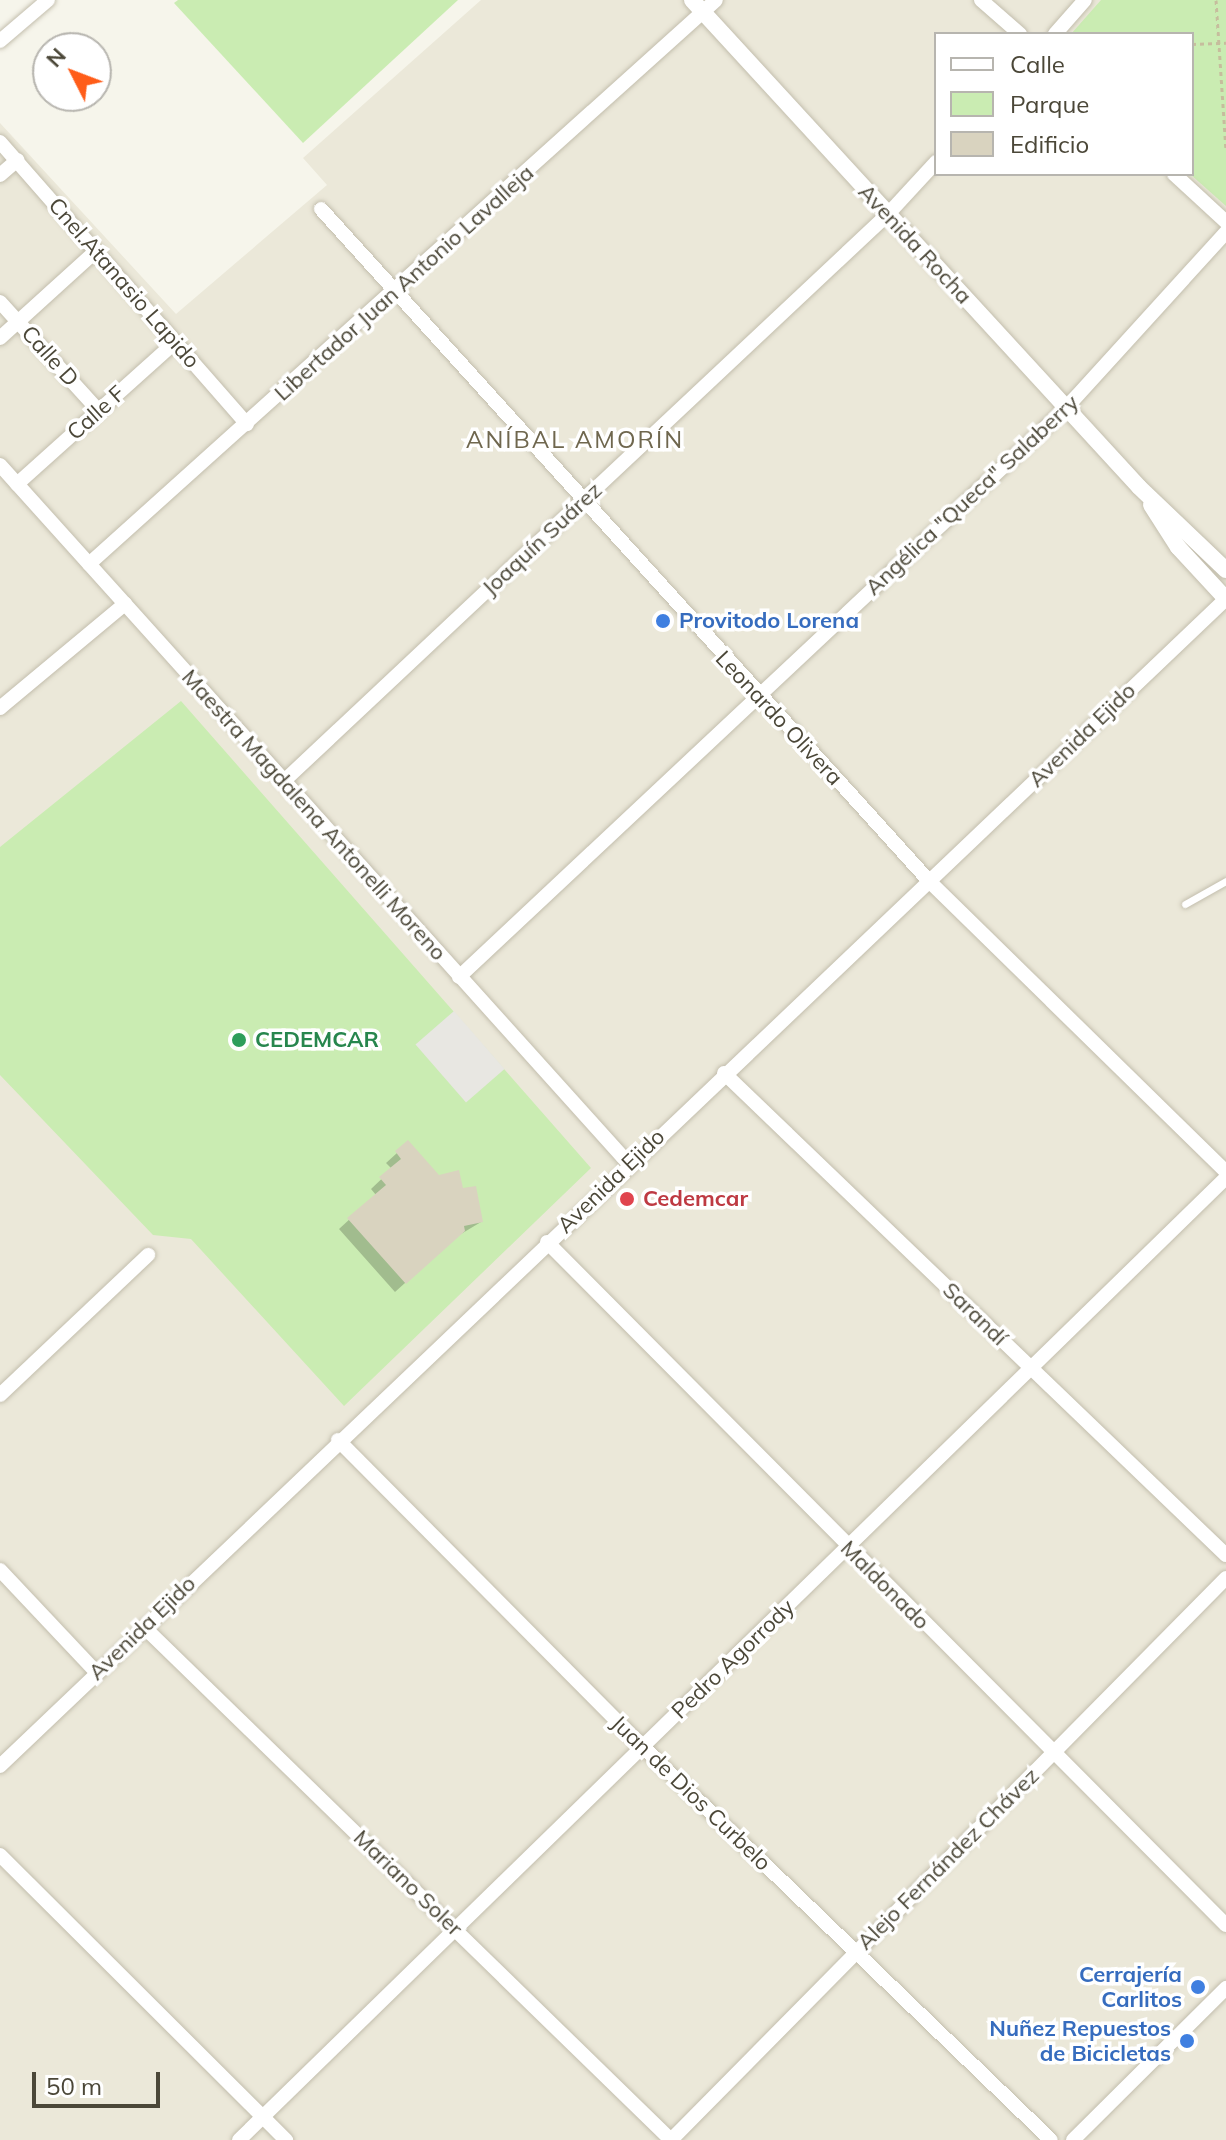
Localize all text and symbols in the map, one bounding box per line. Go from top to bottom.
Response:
north arrow [32,32,112,112]
legend [934,32,1194,176]
text: N [40,42,72,73]
text: Calle [1010,49,1065,79]
text: Parque [1010,89,1089,119]
text: Edificio [1010,129,1089,159]
street label: Libertador Juan Antonio Lavalleja [269,160,539,406]
street label: Avenida Rocha [853,179,977,309]
street label: Cnel.Atanasio Lapido [43,192,205,374]
street label: Calle D [16,320,84,392]
street label: Calle F [62,380,130,446]
street label: Angélica "Queca" Salaberry [860,389,1084,601]
district label: ANÍBAL AMORÍN [466,426,684,454]
street label: Joaquín Suárez [477,477,607,601]
place label: Provitodo Lorena [679,608,859,634]
marker: Provitodo Lorena [654,612,672,630]
street label: Leonardo Olivera [710,645,848,791]
street label: Maestra Magdalena Antonelli Moreno [176,664,452,966]
street label: Avenida Ejido [1023,677,1141,793]
place label: CEDEMCAR [255,1027,379,1053]
marker: CEDEMCAR [230,1031,248,1049]
street label: Avenida Ejido [552,1123,670,1239]
place label: Cedemcar [643,1186,748,1212]
marker: Cedemcar [618,1190,636,1208]
street label: Sarandí [937,1277,1013,1351]
street label: Maldonado [835,1535,935,1635]
street label: Avenida Ejido [83,1570,201,1686]
street label: Pedro Agorrody [666,1594,800,1724]
street label: Juan de Dios Curbelo [606,1710,776,1876]
street label: Alejo Fernández Chávez [852,1763,1044,1955]
street label: Mariano Soler [348,1824,468,1942]
place label: Cerrajería Carlitos [1079,1961,1182,2012]
marker: Cerrajería Carlitos [1189,1978,1207,1996]
place label: Nuñez Repuestos de Bicicletas [989,2015,1171,2066]
marker: Nuñez Repuestos de Bicicletas [1178,2032,1196,2050]
scale bar [36,2056,164,2106]
text: 50 m [46,2071,102,2101]

